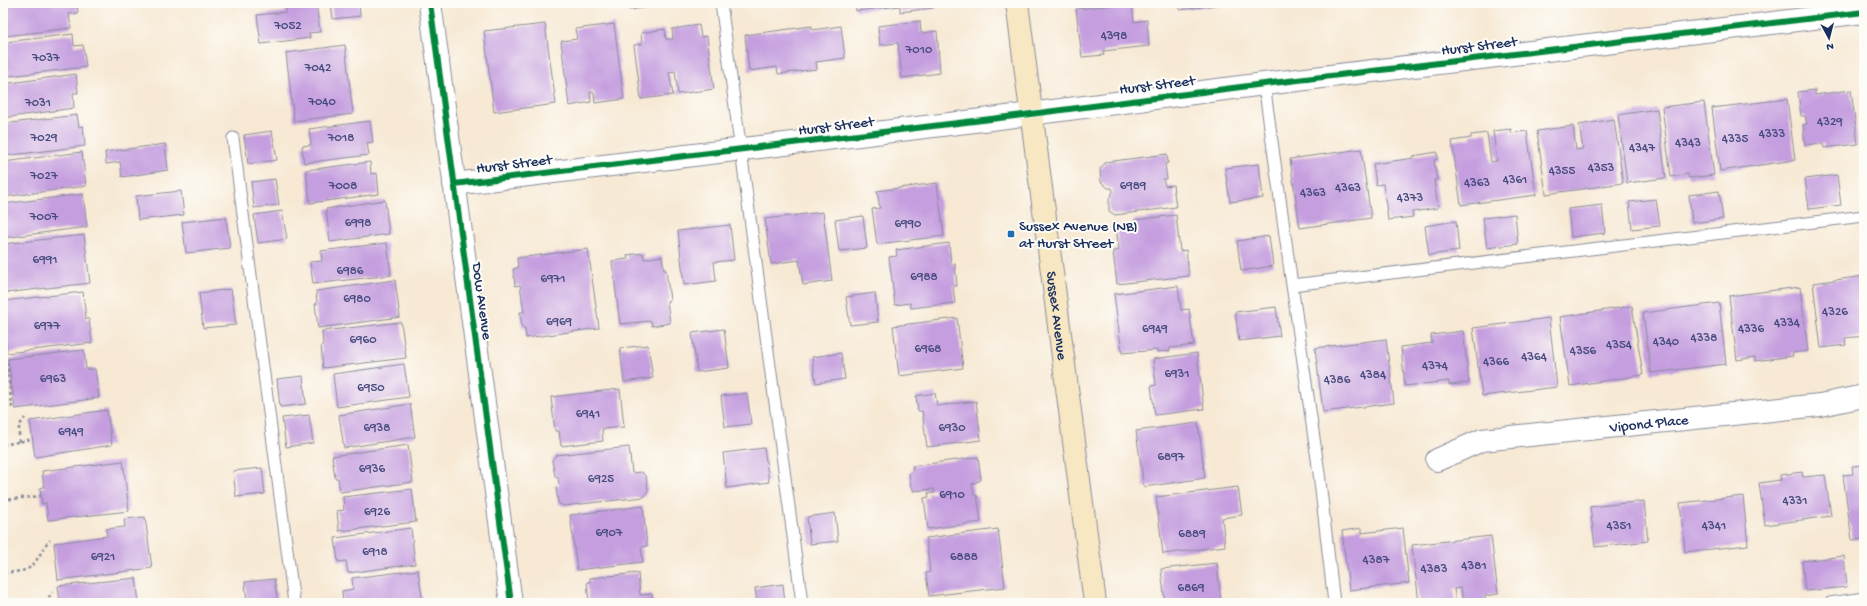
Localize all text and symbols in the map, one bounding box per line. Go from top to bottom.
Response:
north arrow [1809,18,1849,58]
house number: 7052 [273,19,302,34]
house number: 4398 [1101,29,1127,44]
street label: Hurst Street [1440,33,1520,61]
text: N [1826,40,1834,52]
house number: 7010 [905,43,933,58]
house number: 7037 [31,51,61,66]
house number: 7042 [304,61,332,76]
street label: Hurst Street [1118,72,1198,100]
house number: 7040 [307,95,336,110]
house number: 7031 [24,96,51,111]
street label: Hurst Street [797,113,877,141]
house number: 4329 [1817,115,1843,130]
house number: 4333 [1759,127,1785,142]
house number: 7029 [29,131,58,146]
house number: 7018 [327,131,354,146]
house number: 4335 [1722,132,1748,147]
house number: 4343 [1675,136,1701,151]
house number: 4347 [1629,141,1656,156]
street label: Hurst Street [475,151,555,179]
house number: 4353 [1588,161,1614,176]
house number: 4355 [1549,164,1575,179]
house number: 7027 [29,169,59,184]
house number: 4361 [1503,173,1527,188]
house number: 4363 [1464,176,1490,191]
house number: 7008 [328,179,357,194]
house number: 6989 [1120,179,1147,194]
house number: 4363 [1335,181,1361,196]
house number: 4363 [1300,186,1326,201]
house number: 4373 [1397,191,1423,206]
house number: 7007 [29,210,59,225]
house number: 6998 [345,216,371,231]
house number: 6990 [895,217,922,232]
place label: Sussex Avenue (NB) at Hurst Street [1019,218,1138,253]
marker: Sussex Avenue (NB) at Hurst Street [1006,229,1016,239]
house number: 6991 [33,253,57,268]
street label: Dow Avenue [467,260,495,341]
house number: 6986 [337,264,364,279]
house number: 6988 [910,270,938,285]
street label: Sussex Avenue [1041,270,1070,361]
house number: 6971 [540,272,566,287]
house number: 6980 [343,292,371,307]
house number: 4326 [1822,305,1848,320]
house number: 6969 [546,315,573,330]
house number: 4334 [1774,316,1800,331]
house number: 6977 [34,319,62,334]
house number: 6949 [1142,322,1168,337]
house number: 4336 [1738,322,1765,337]
house number: 4338 [1691,331,1717,346]
house number: 6960 [349,333,377,348]
house number: 4340 [1653,335,1680,350]
house number: 4354 [1606,338,1632,353]
house number: 6968 [915,342,941,357]
house number: 4356 [1570,344,1597,359]
house number: 4364 [1521,350,1547,365]
house number: 4366 [1483,355,1509,370]
house number: 4374 [1422,359,1448,374]
house number: 6931 [1164,367,1190,382]
house number: 4384 [1360,368,1386,383]
house number: 6963 [40,372,66,387]
house number: 4386 [1324,373,1351,388]
house number: 6950 [357,381,385,396]
house number: 6941 [576,407,600,422]
street label: Vipond Place [1608,412,1690,438]
house number: 6938 [364,421,390,436]
house number: 6930 [938,421,966,436]
house number: 6949 [58,425,84,440]
house number: 6897 [1158,450,1186,465]
house number: 6936 [359,462,386,477]
house number: 6925 [588,472,614,487]
house number: 6910 [939,488,965,503]
house number: 4331 [1783,494,1807,509]
house number: 6926 [364,505,390,520]
house number: 4351 [1607,519,1631,534]
house number: 4341 [1702,519,1726,534]
house number: 6907 [595,526,624,541]
house number: 6889 [1178,527,1206,542]
house number: 6918 [362,545,388,560]
house number: 6921 [91,550,115,565]
house number: 6888 [950,550,978,565]
house number: 4387 [1363,553,1391,568]
house number: 4381 [1461,559,1487,574]
house number: 4383 [1421,562,1448,577]
house number: 6869 [1178,581,1205,596]

